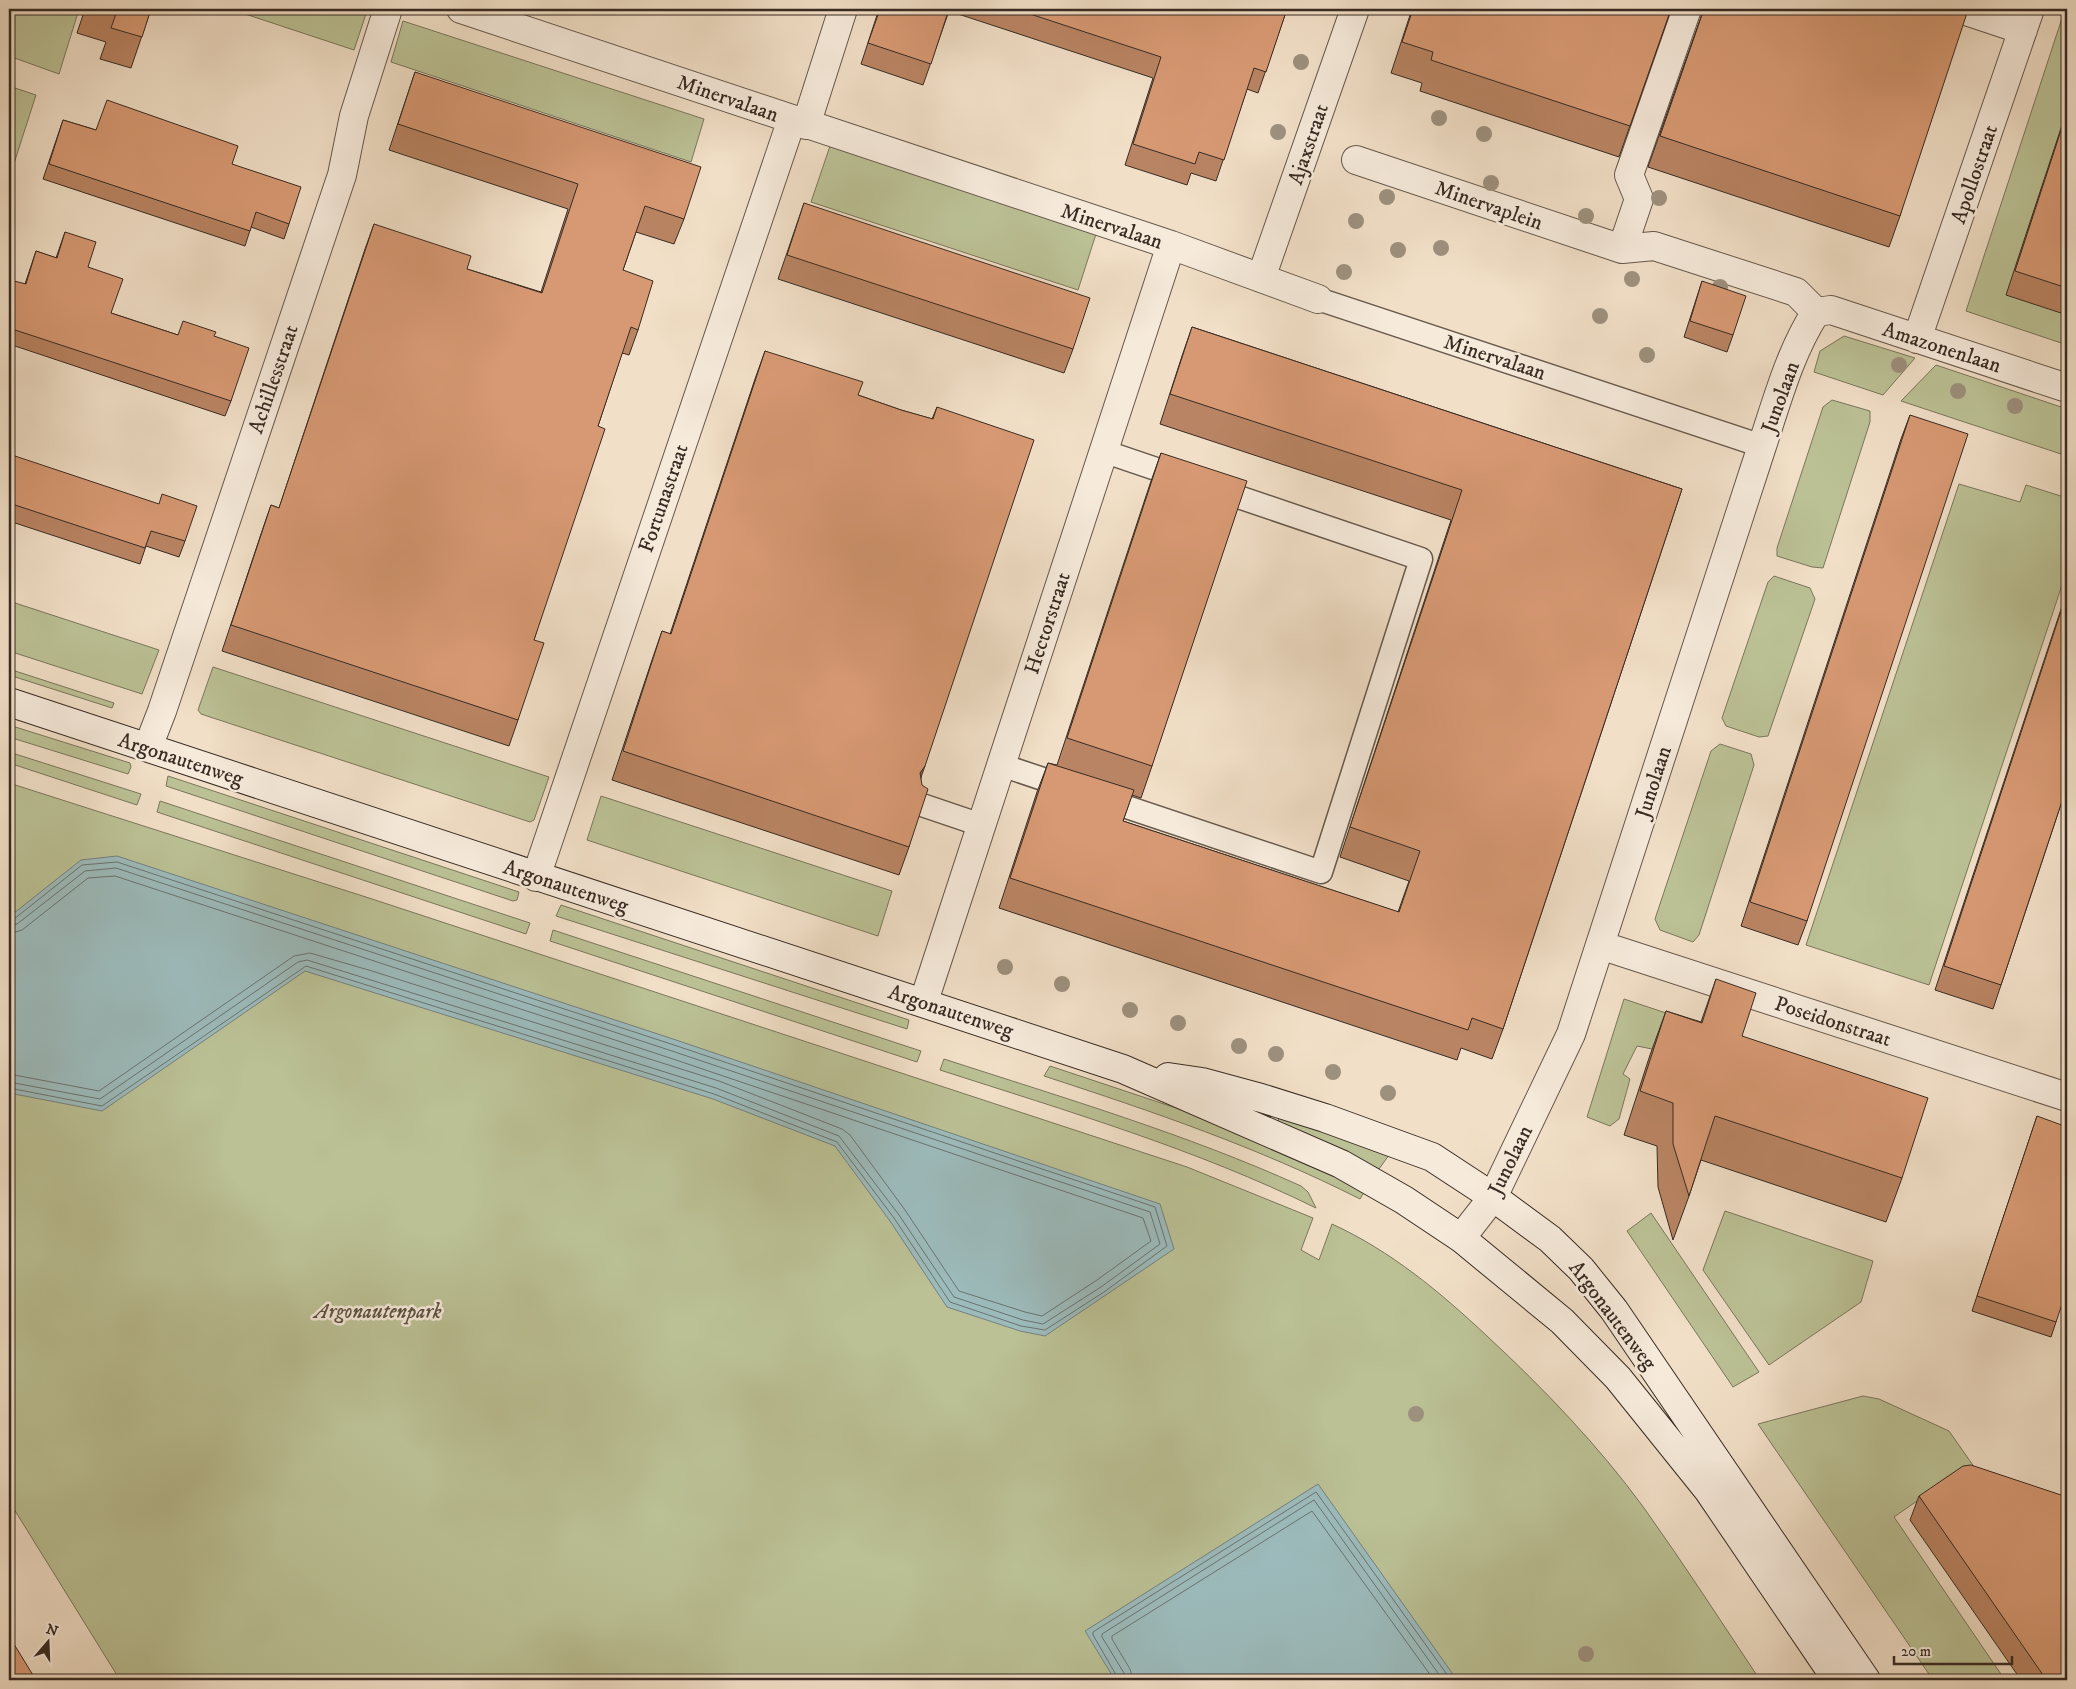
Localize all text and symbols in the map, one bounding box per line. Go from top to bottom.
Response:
street label: Minervalaan [674,69,782,128]
street label: Ajaxstraat [1283,100,1335,188]
street label: Apollostraat [1946,121,2004,227]
street label: Minervaplein [1431,175,1546,237]
street label: Minervalaan [1057,198,1166,256]
street label: Amazonenlaan [1879,317,2004,379]
street label: Achillesstraat [243,321,305,437]
street label: Minervalaan [1440,329,1549,387]
street label: Junolaan [1755,358,1806,439]
street label: Fortunastraat [633,440,695,556]
street label: Hectorstraat [1019,569,1077,678]
street label: Argonautenweg [115,727,247,793]
street label: Junolaan [1629,743,1678,824]
street label: Argonautenweg [500,854,632,920]
street label: Argonautenweg [885,979,1017,1045]
street label: Poseidonstraat [1771,991,1894,1053]
street label: Junolaan [1482,1121,1539,1201]
street label: Argonautenweg [1563,1256,1662,1376]
park label: Argonautenpark [312,1299,442,1325]
north arrow [22,1616,72,1666]
text: N [44,1620,61,1641]
scale bar [1894,1634,2011,1666]
text: 20 m [1901,1642,1931,1661]

